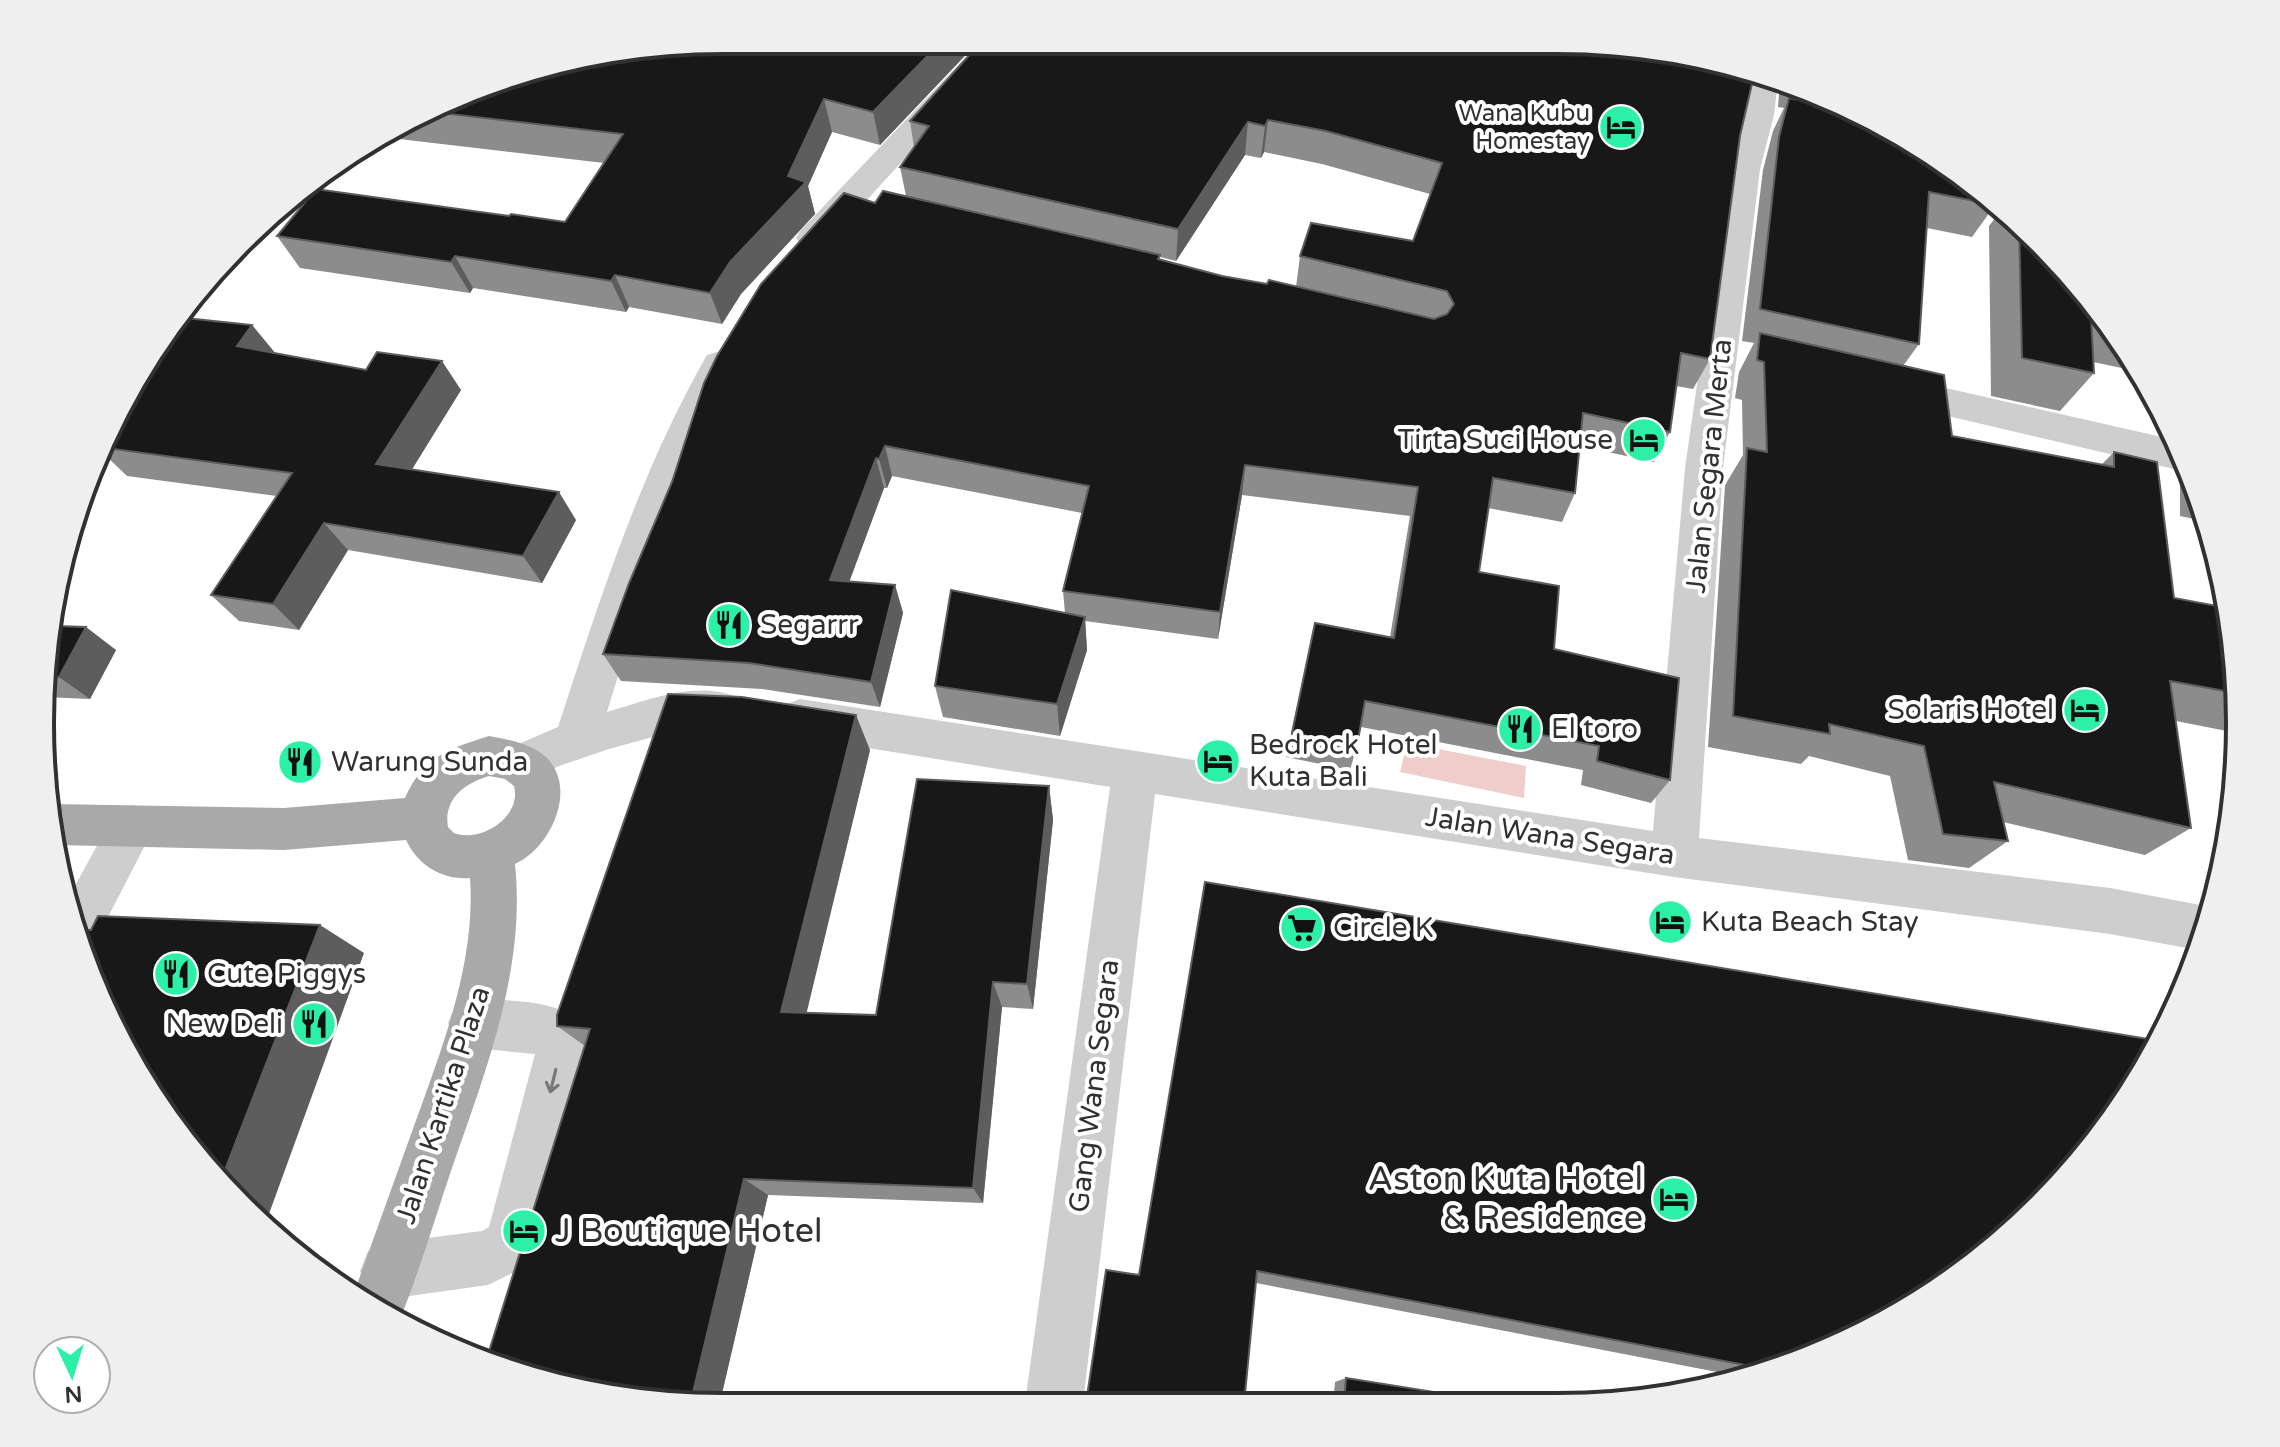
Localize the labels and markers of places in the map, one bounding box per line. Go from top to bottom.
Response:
place label: Wana Kubu Homestay [1458,99,1590,156]
hotel icon: Wana Kubu Homestay [1597,103,1645,151]
hotel icon: Tirta Suci House [1620,416,1668,464]
place label: Tirta Suci House [1397,423,1613,457]
restaurant icon: Segarrr [705,601,753,649]
place label: Segarrr [760,608,859,642]
hotel icon: Solaris Hotel [2061,686,2109,734]
place label: Solaris Hotel [1888,693,2054,727]
restaurant icon: El toro [1496,705,1544,753]
place label: El toro [1551,712,1638,746]
place label: Bedrock Hotel Kuta Bali [1249,728,1438,794]
hotel icon: Bedrock Hotel Kuta Bali [1194,737,1242,785]
restaurant icon: Warung Sunda [276,738,324,786]
place label: Warung Sunda [331,745,528,779]
hotel icon: Kuta Beach Stay [1646,898,1694,946]
supermarket icon: Circle K [1278,904,1326,952]
place label: Kuta Beach Stay [1701,905,1918,939]
place label: Circle K [1333,911,1434,945]
restaurant icon: Cute Piggys [152,950,200,998]
place label: Cute Piggys [207,957,366,991]
restaurant icon: New Deli [290,1000,338,1048]
place label: New Deli [165,1007,283,1041]
place label: Aston Kuta Hotel & Residence [1368,1159,1643,1239]
hotel icon: Aston Kuta Hotel & Residence [1650,1175,1698,1223]
hotel icon: J Boutique Hotel [500,1207,548,1255]
place label: J Boutique Hotel [555,1211,822,1252]

